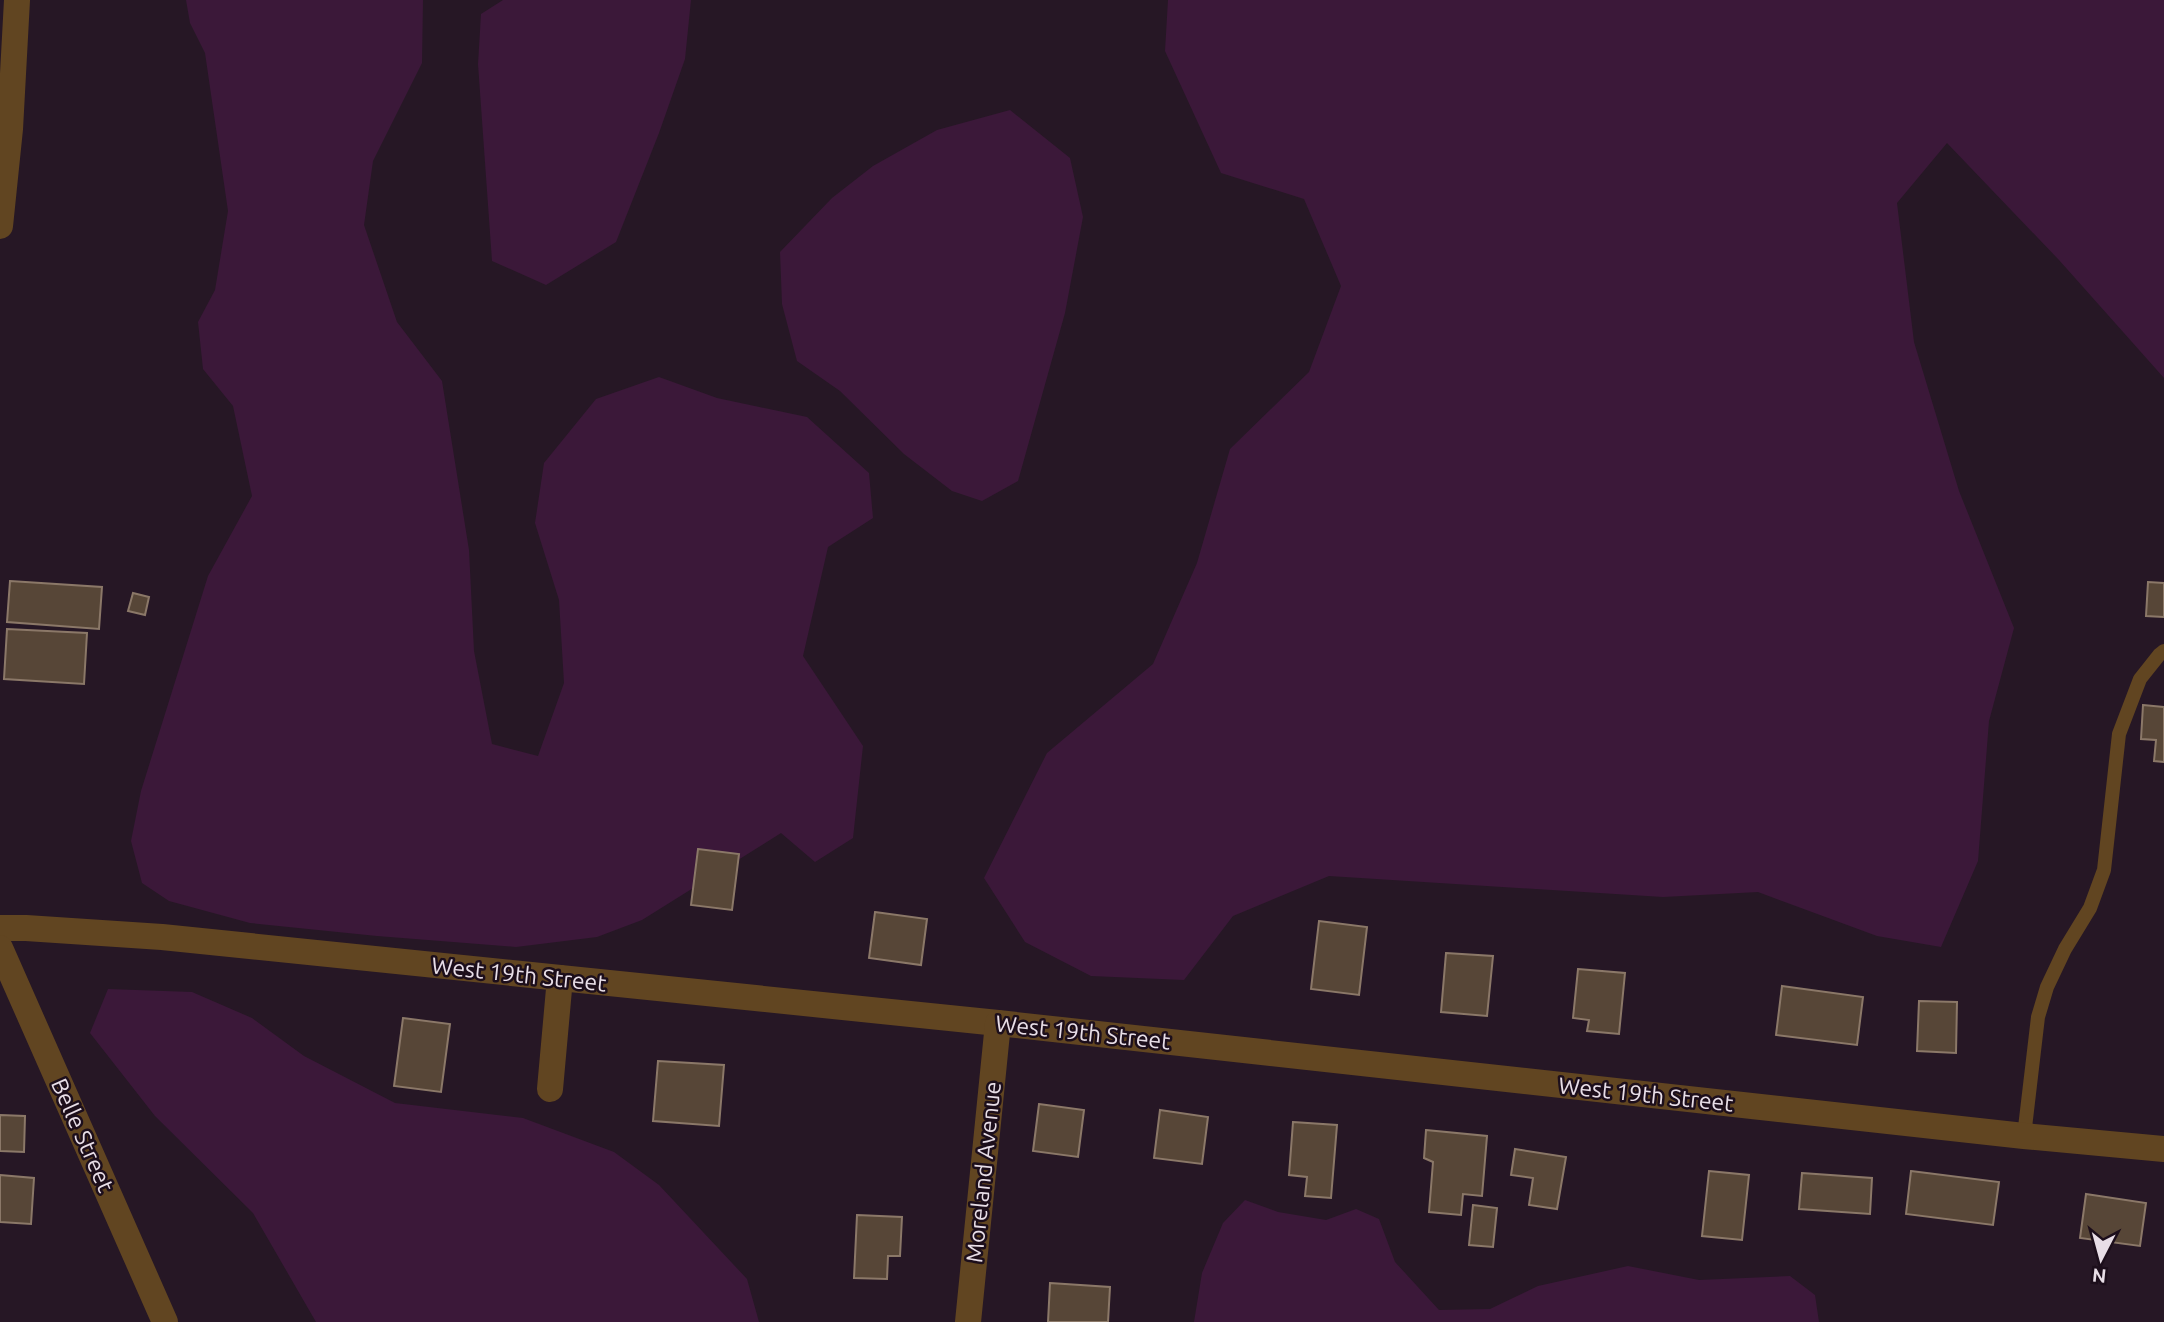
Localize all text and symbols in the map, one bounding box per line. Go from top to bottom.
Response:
street label: West 19th Street [430,952,608,996]
street label: West 19th Street [994,1010,1172,1054]
street label: West 19th Street [1557,1072,1735,1116]
street label: Belle Street [47,1074,119,1196]
street label: Moreland Avenue [961,1080,1005,1264]
north arrow [2066,1224,2136,1294]
text: N [2091,1264,2107,1288]

